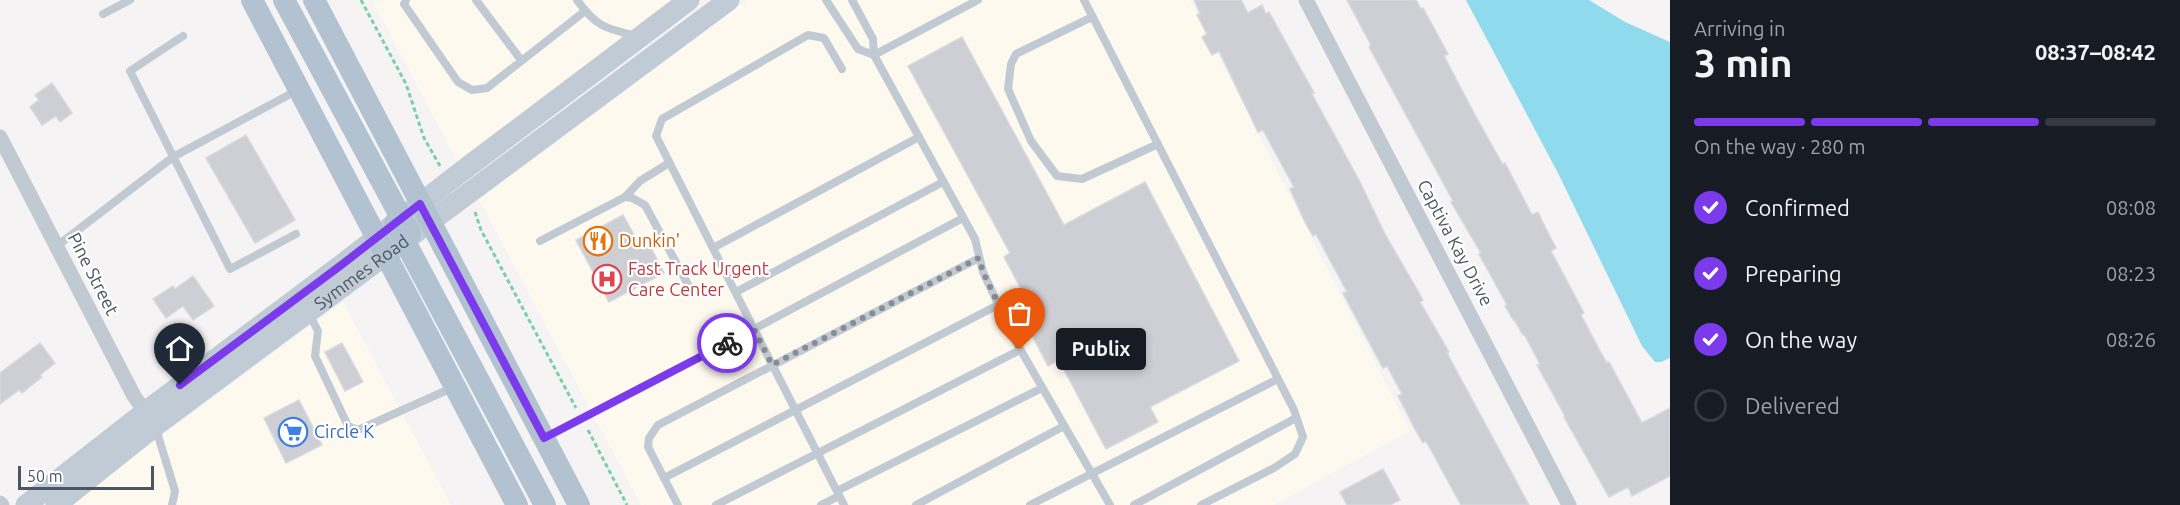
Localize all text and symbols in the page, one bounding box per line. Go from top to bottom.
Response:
text: Arriving in [1694,17,1785,40]
text: 08:37–08:42 [2035,39,2156,64]
text: 3 min [1694,41,1793,84]
text: On the way · 280 m [1694,135,1866,158]
street label: Captiva Kay Drive [1414,176,1498,309]
icon: check [1694,191,1727,224]
text: Confirmed [1745,195,1850,220]
text: 08:08 [2106,196,2156,219]
restaurant icon: Dunkin' [582,225,614,257]
street label: Pine Street [65,229,123,318]
street label: Symmes Road [310,230,412,313]
place label: Dunkin' [619,230,680,250]
icon: check [1694,257,1727,290]
place label: Fast Track Urgent Care Center [628,258,769,299]
text: Preparing [1745,261,1842,286]
text: 08:23 [2106,262,2156,285]
hospital icon: Fast Track Urgent Care Center [591,263,623,295]
pin [994,288,1045,350]
icon: bag [1003,297,1036,330]
courier [697,313,757,373]
pin [154,323,205,385]
icon: check [1694,323,1727,356]
icon: bike [711,327,744,360]
text: On the way [1745,327,1857,352]
text: 08:26 [2106,328,2156,351]
callout: Publix [1056,329,1146,371]
icon: home [163,332,196,365]
text: Publix [1072,337,1130,360]
text: Delivered [1745,393,1840,418]
supermarket icon: Circle K [277,416,309,448]
place label: Circle K [314,421,374,441]
scale bar [18,463,154,490]
text: 50 m [27,467,63,485]

